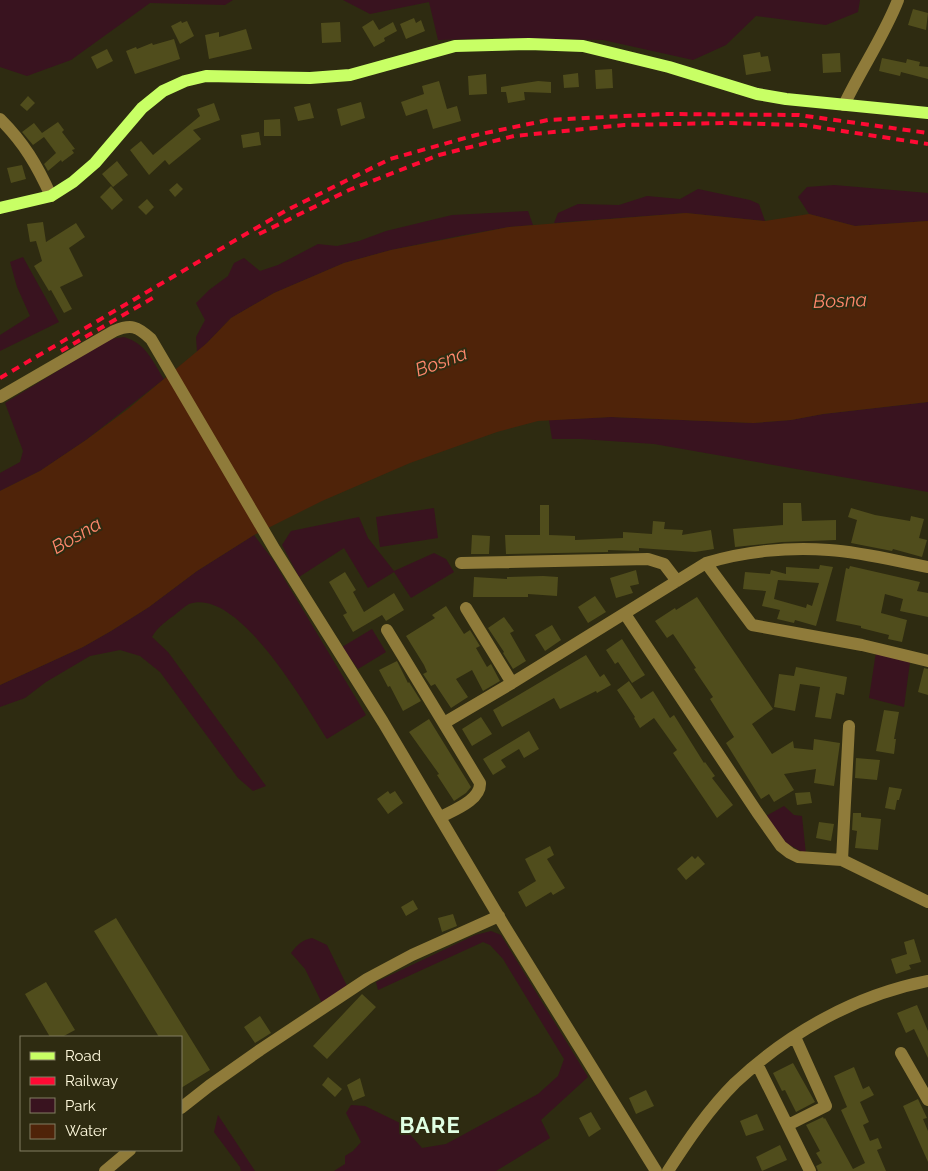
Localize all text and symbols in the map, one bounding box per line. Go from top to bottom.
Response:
water label: Bosna [813,288,867,312]
water label: Bosna [412,341,470,381]
water label: Bosna [47,512,105,558]
legend [20,1036,182,1151]
text: Road [65,1047,101,1065]
text: Railway [65,1072,118,1090]
text: Park [65,1097,96,1115]
district label: BARE [399,1112,461,1138]
text: Water [65,1122,108,1140]

